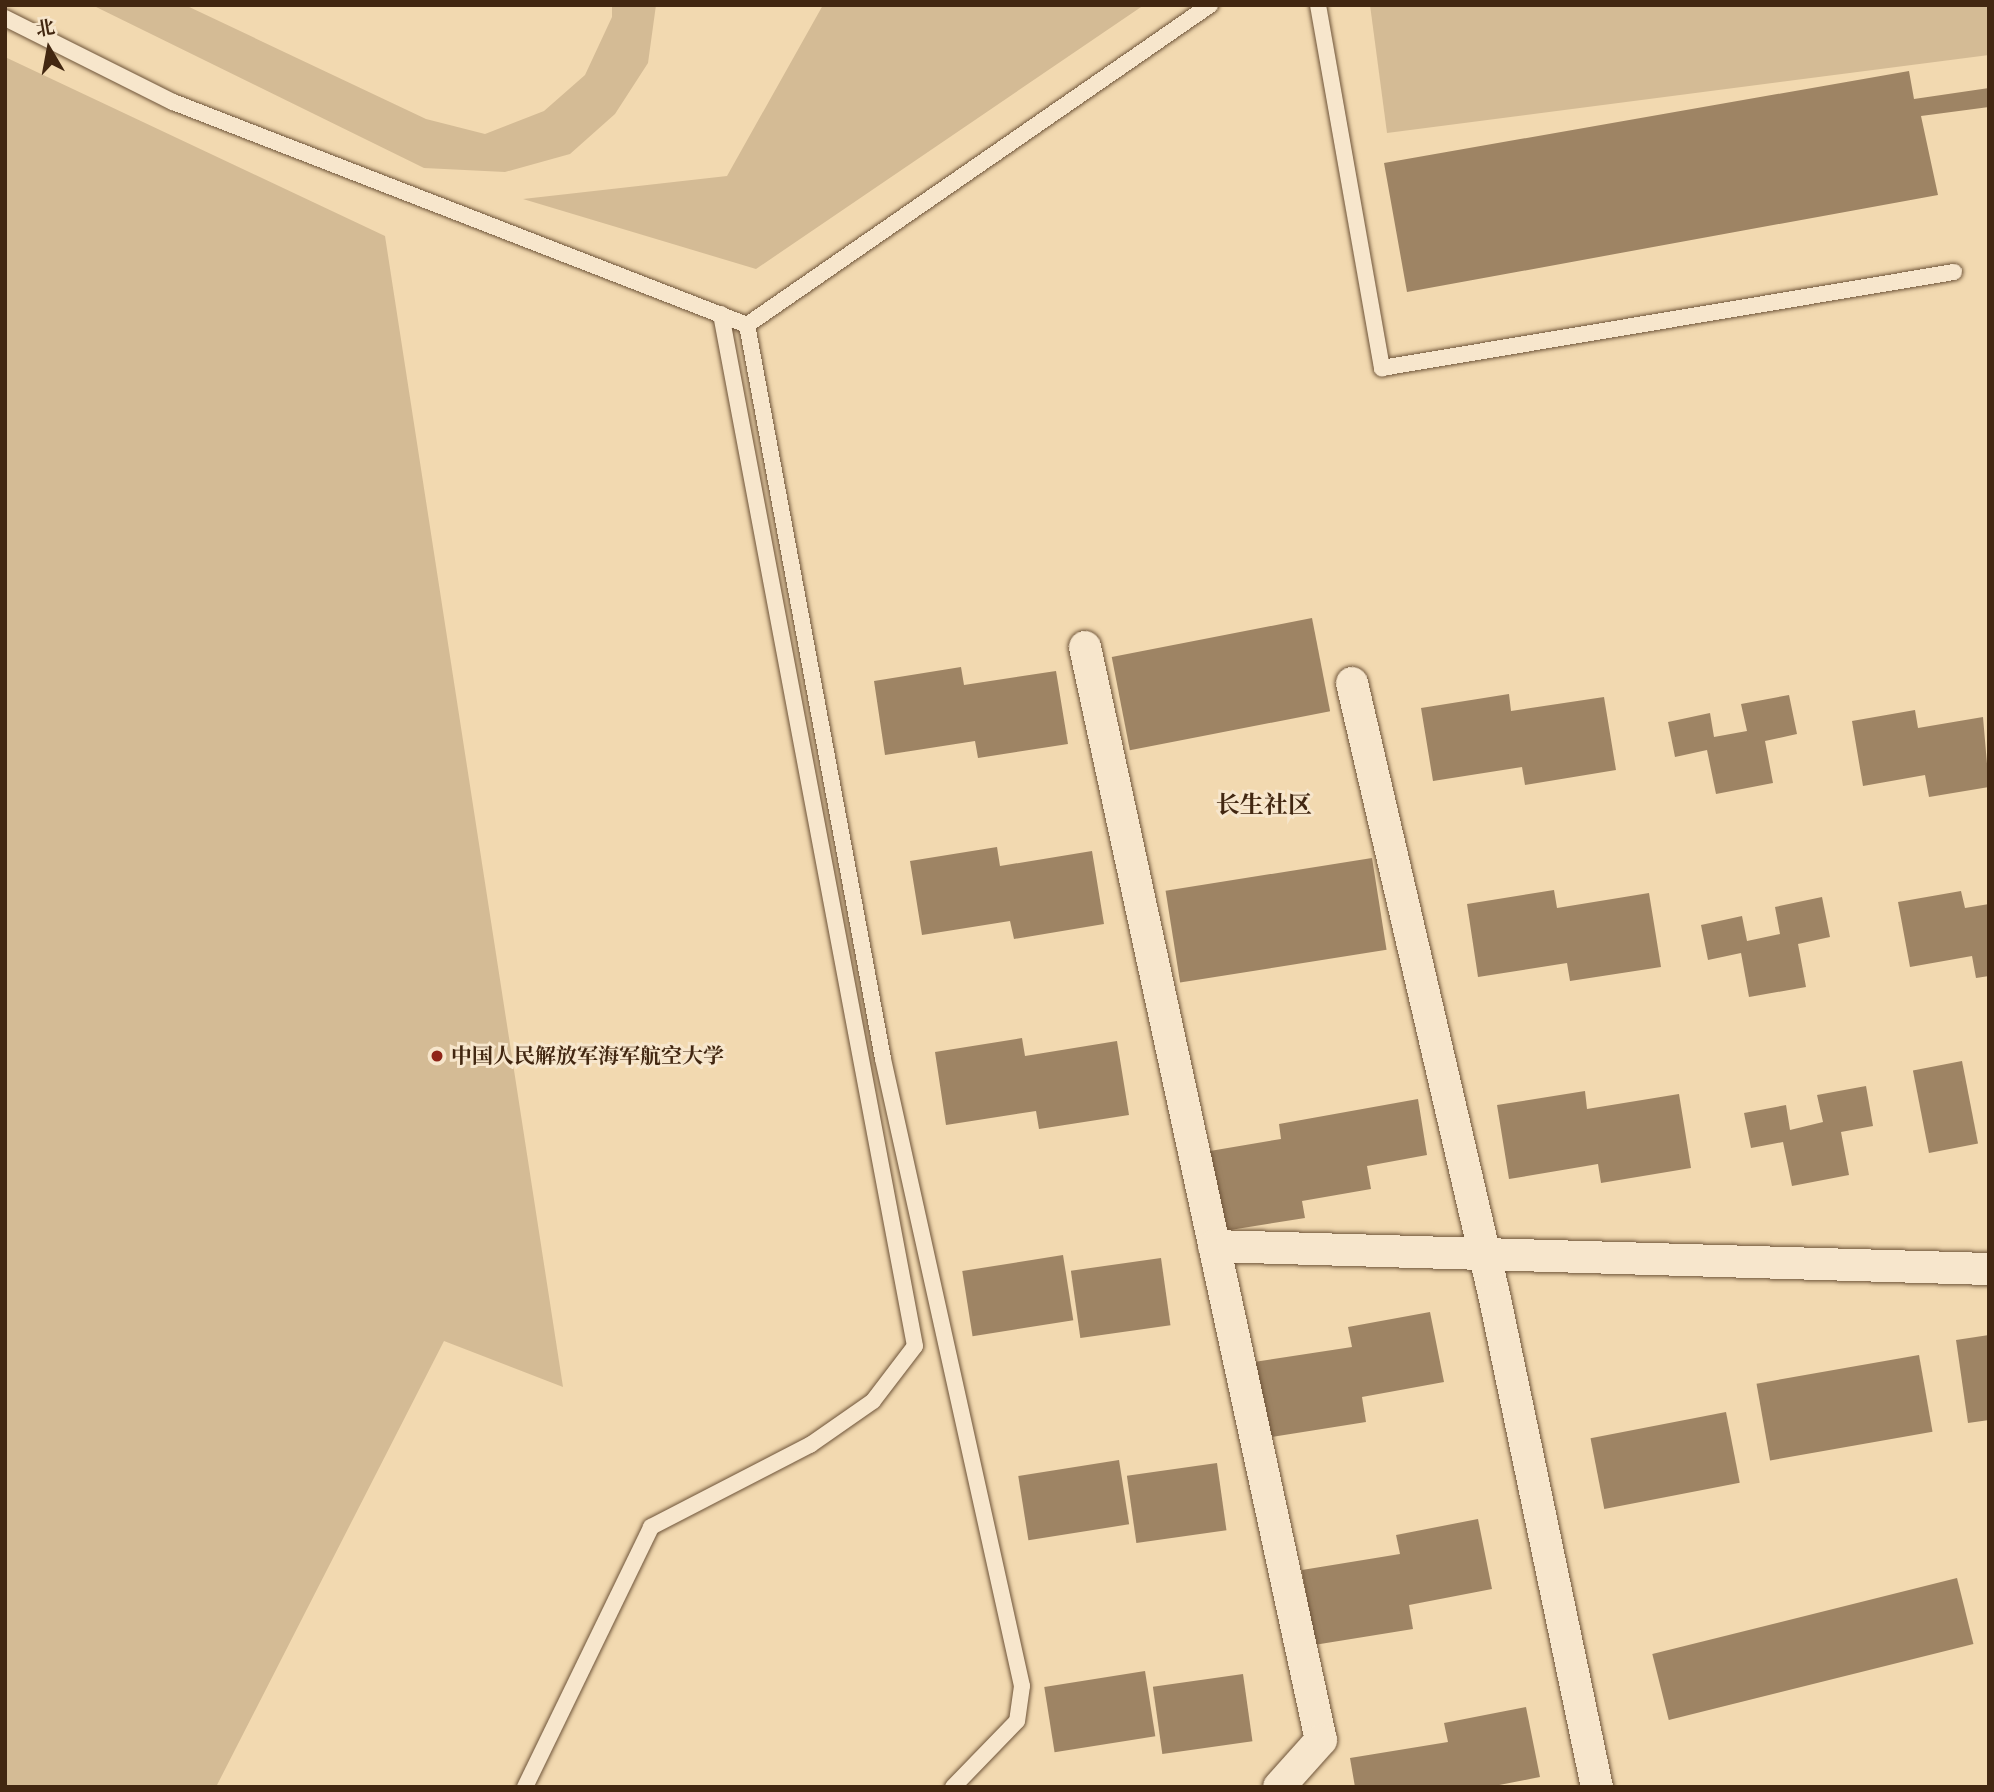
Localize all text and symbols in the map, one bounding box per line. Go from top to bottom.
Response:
north arrow [14,14,84,84]
text: 北 [34,16,57,41]
district label: 长生社区 [1216,792,1312,820]
place label: 中国人民解放军海军航空大学 [451,1043,724,1069]
marker: 中国人民解放军海军航空大学 [429,1048,445,1064]

